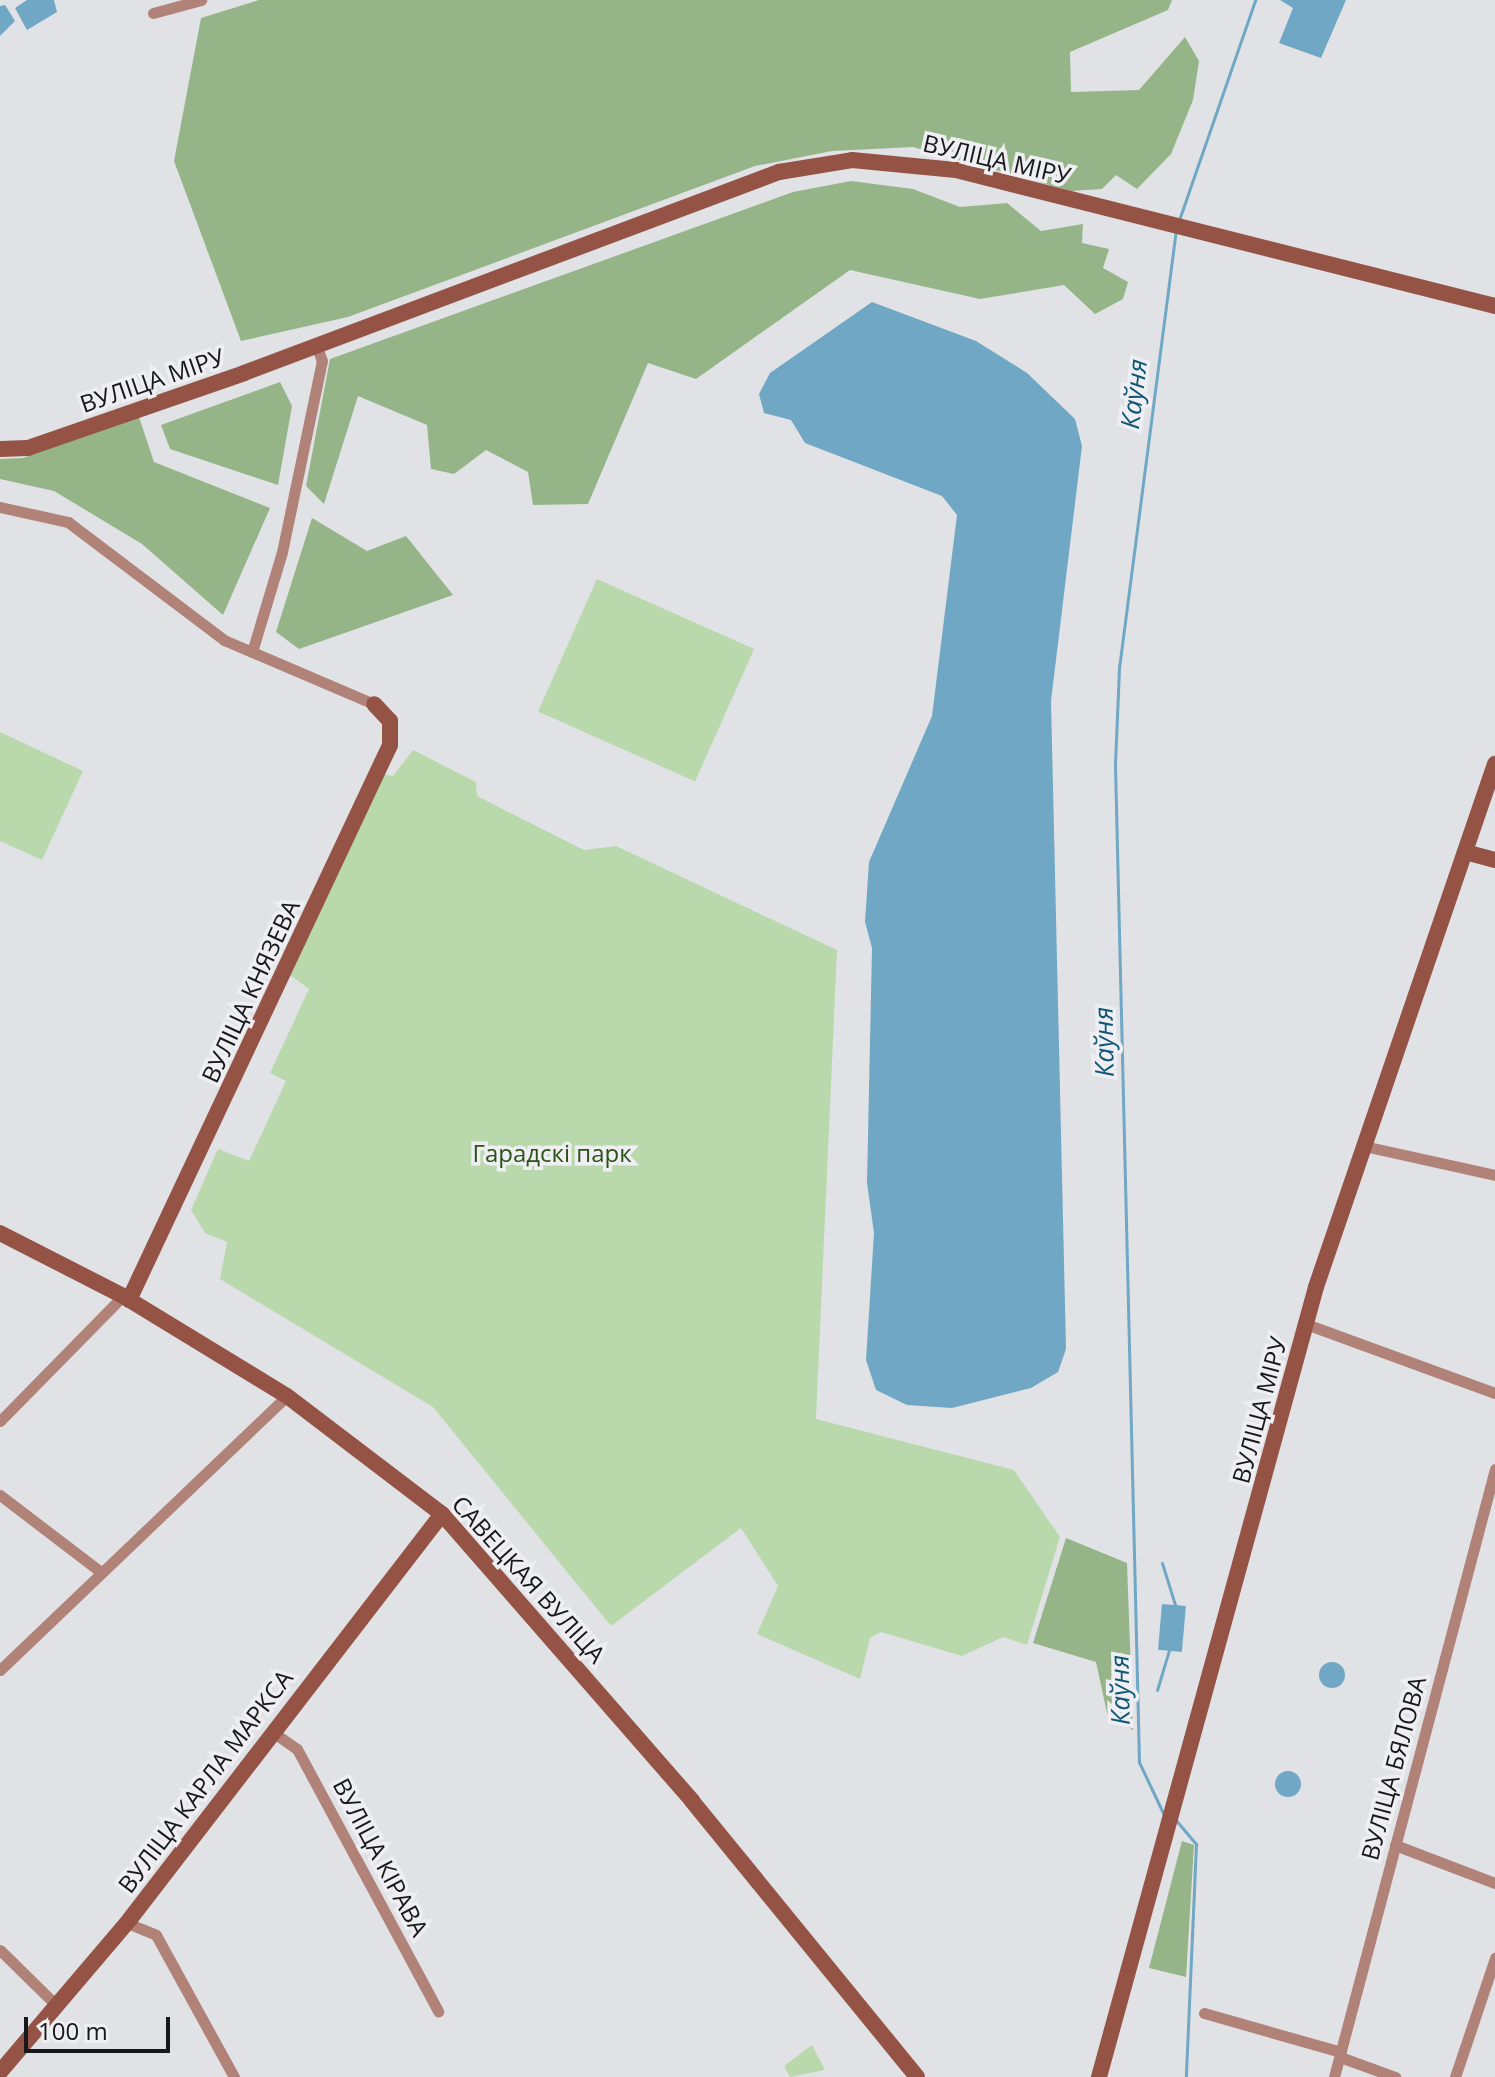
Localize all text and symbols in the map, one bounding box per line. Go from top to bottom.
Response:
street label: ВУЛІЦА МІРУ [920,128,1074,190]
street label: ВУЛІЦА МІРУ [76,342,228,418]
water label: Каўня [1114,357,1154,431]
street label: ВУЛІЦА КНЯЗЕВА [195,895,305,1087]
water label: Каўня [1088,1007,1120,1077]
park label: Гарадскі парк [472,1139,632,1167]
street label: ВУЛІЦА МІРУ [1226,1334,1292,1486]
street label: САВЕЦКАЯ ВУЛІЦА [446,1490,612,1668]
water label: Каўня [1104,1655,1136,1725]
street label: ВУЛІЦА КАРЛА МАРКСА [112,1664,298,1898]
street label: ВУЛІЦА БЯЛОВА [1355,1673,1431,1863]
street label: ВУЛІЦА КІРАВА [327,1773,435,1941]
scale bar [28,2001,174,2051]
text: 100 m [38,2014,108,2047]

